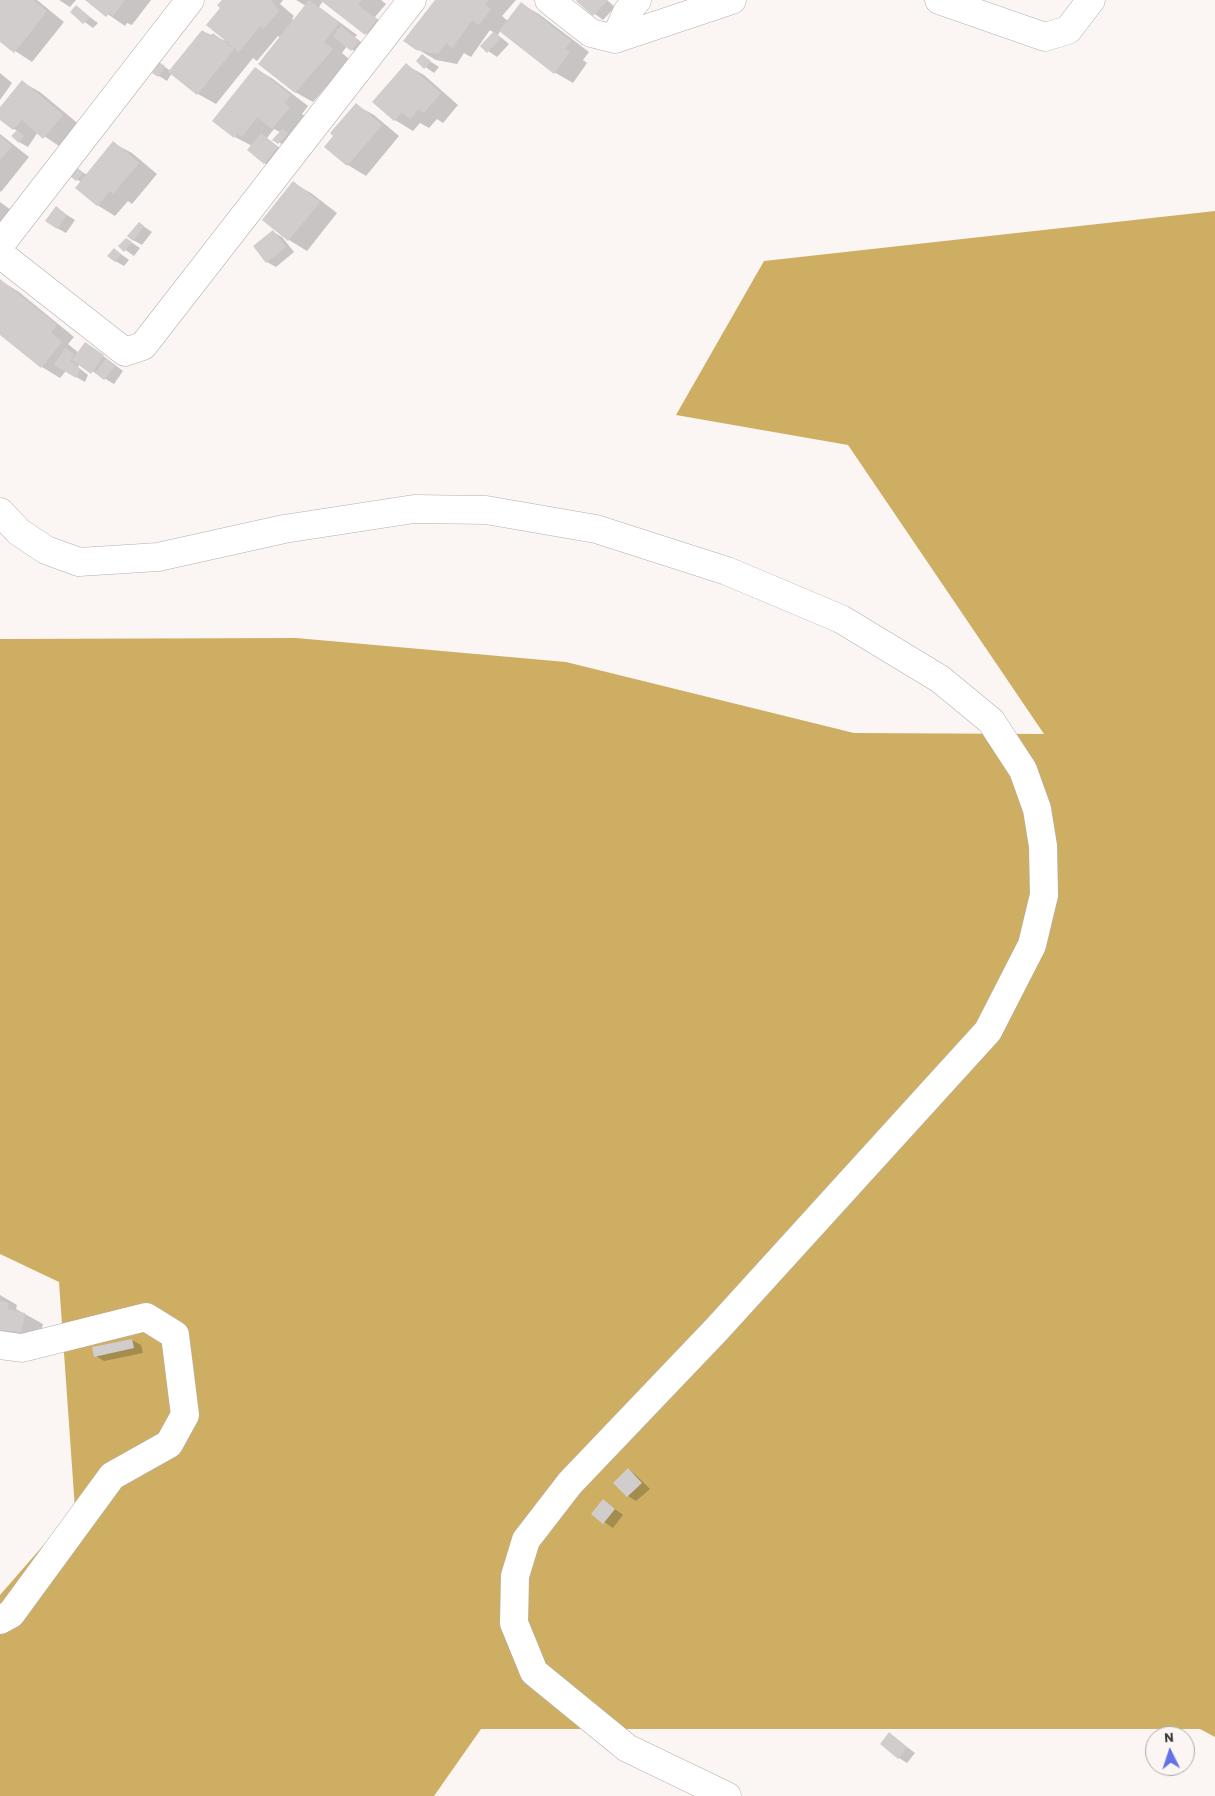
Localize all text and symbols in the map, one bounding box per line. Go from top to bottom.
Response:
north arrow [1145,1726,1195,1776]
text: N [1164,1728,1174,1745]

